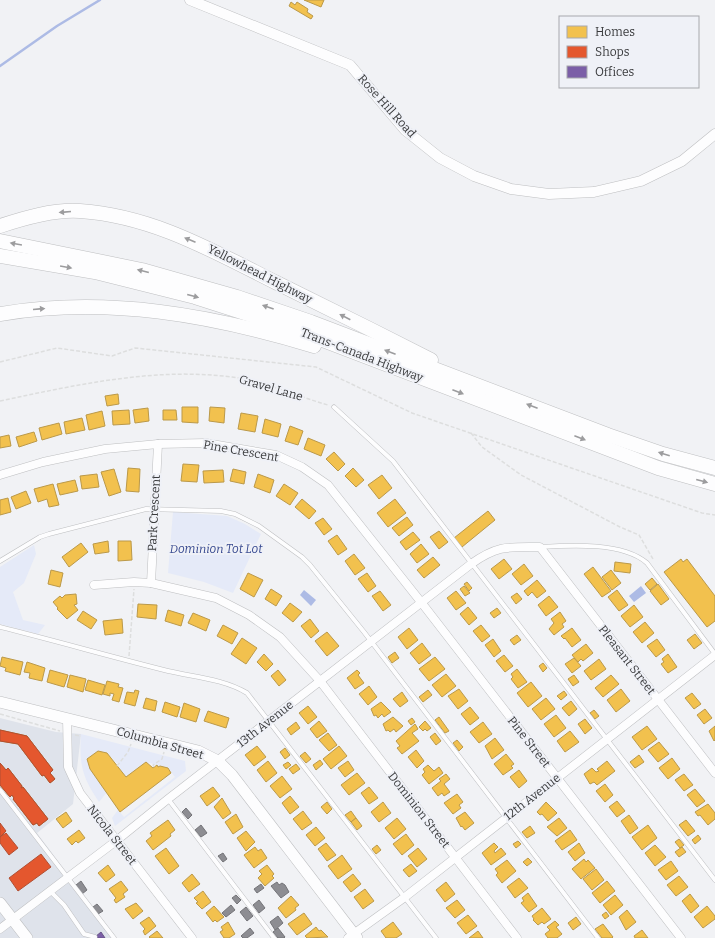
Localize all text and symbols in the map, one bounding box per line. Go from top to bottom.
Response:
legend [559,16,699,88]
text: Homes [595,25,635,39]
text: Shops [595,45,630,59]
text: Offices [595,65,634,79]
street label: Rose Hill Road [355,72,419,140]
one-way arrow [59,209,71,215]
one-way arrow [184,237,196,243]
one-way arrow [10,240,22,246]
street label: Yellowhead Highway [205,242,315,307]
one-way arrow [60,264,72,270]
one-way arrow [137,267,150,273]
one-way arrow [187,293,199,299]
one-way arrow [262,304,274,310]
one-way arrow [33,306,45,313]
one-way arrow [339,314,350,320]
street label: Trans-Canada Highway [299,325,426,385]
one-way arrow [384,349,396,355]
street label: Gravel Lane [237,372,305,404]
one-way arrow [453,389,465,395]
one-way arrow [525,403,537,409]
one-way arrow [574,436,586,442]
street label: Pine Crescent [202,437,280,465]
one-way arrow [658,451,670,457]
street label: Park Crescent [145,474,163,552]
one-way arrow [697,478,709,484]
park label: Dominion Tot Lot [169,542,263,556]
street label: Pleasant Street [596,623,659,698]
street label: 13th Avenue [234,698,296,750]
street label: Pine Street [505,714,554,771]
street label: Columbia Street [115,724,206,762]
street label: Dominion Street [385,769,453,851]
street label: 12th Avenue [501,771,563,823]
street label: Nicola Street [84,802,140,868]

